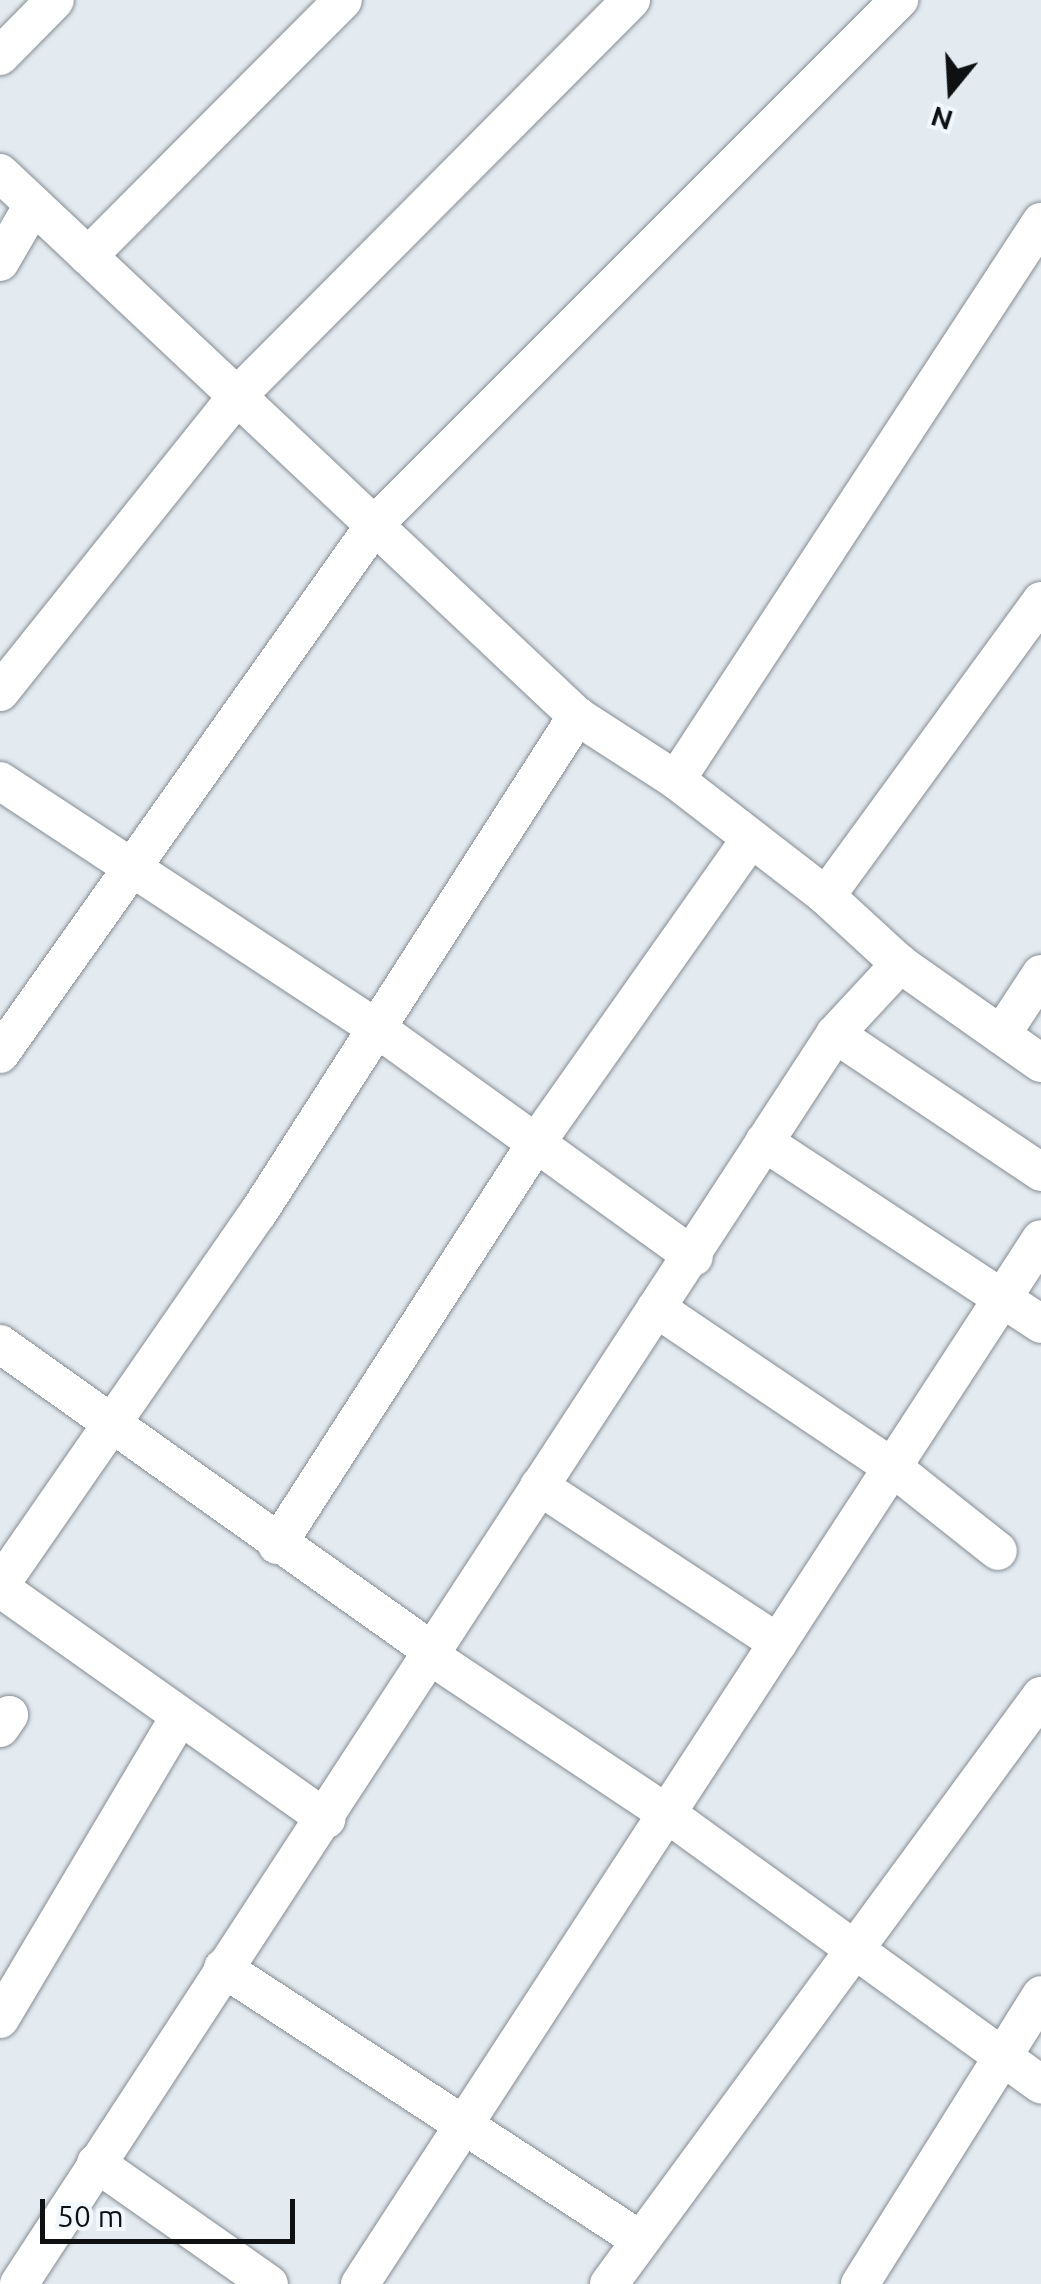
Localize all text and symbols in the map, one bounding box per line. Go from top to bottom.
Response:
north arrow [901,40,1001,140]
text: N [927,101,956,137]
scale bar [45,2179,300,2241]
text: 50 m [57,2199,124,2233]

